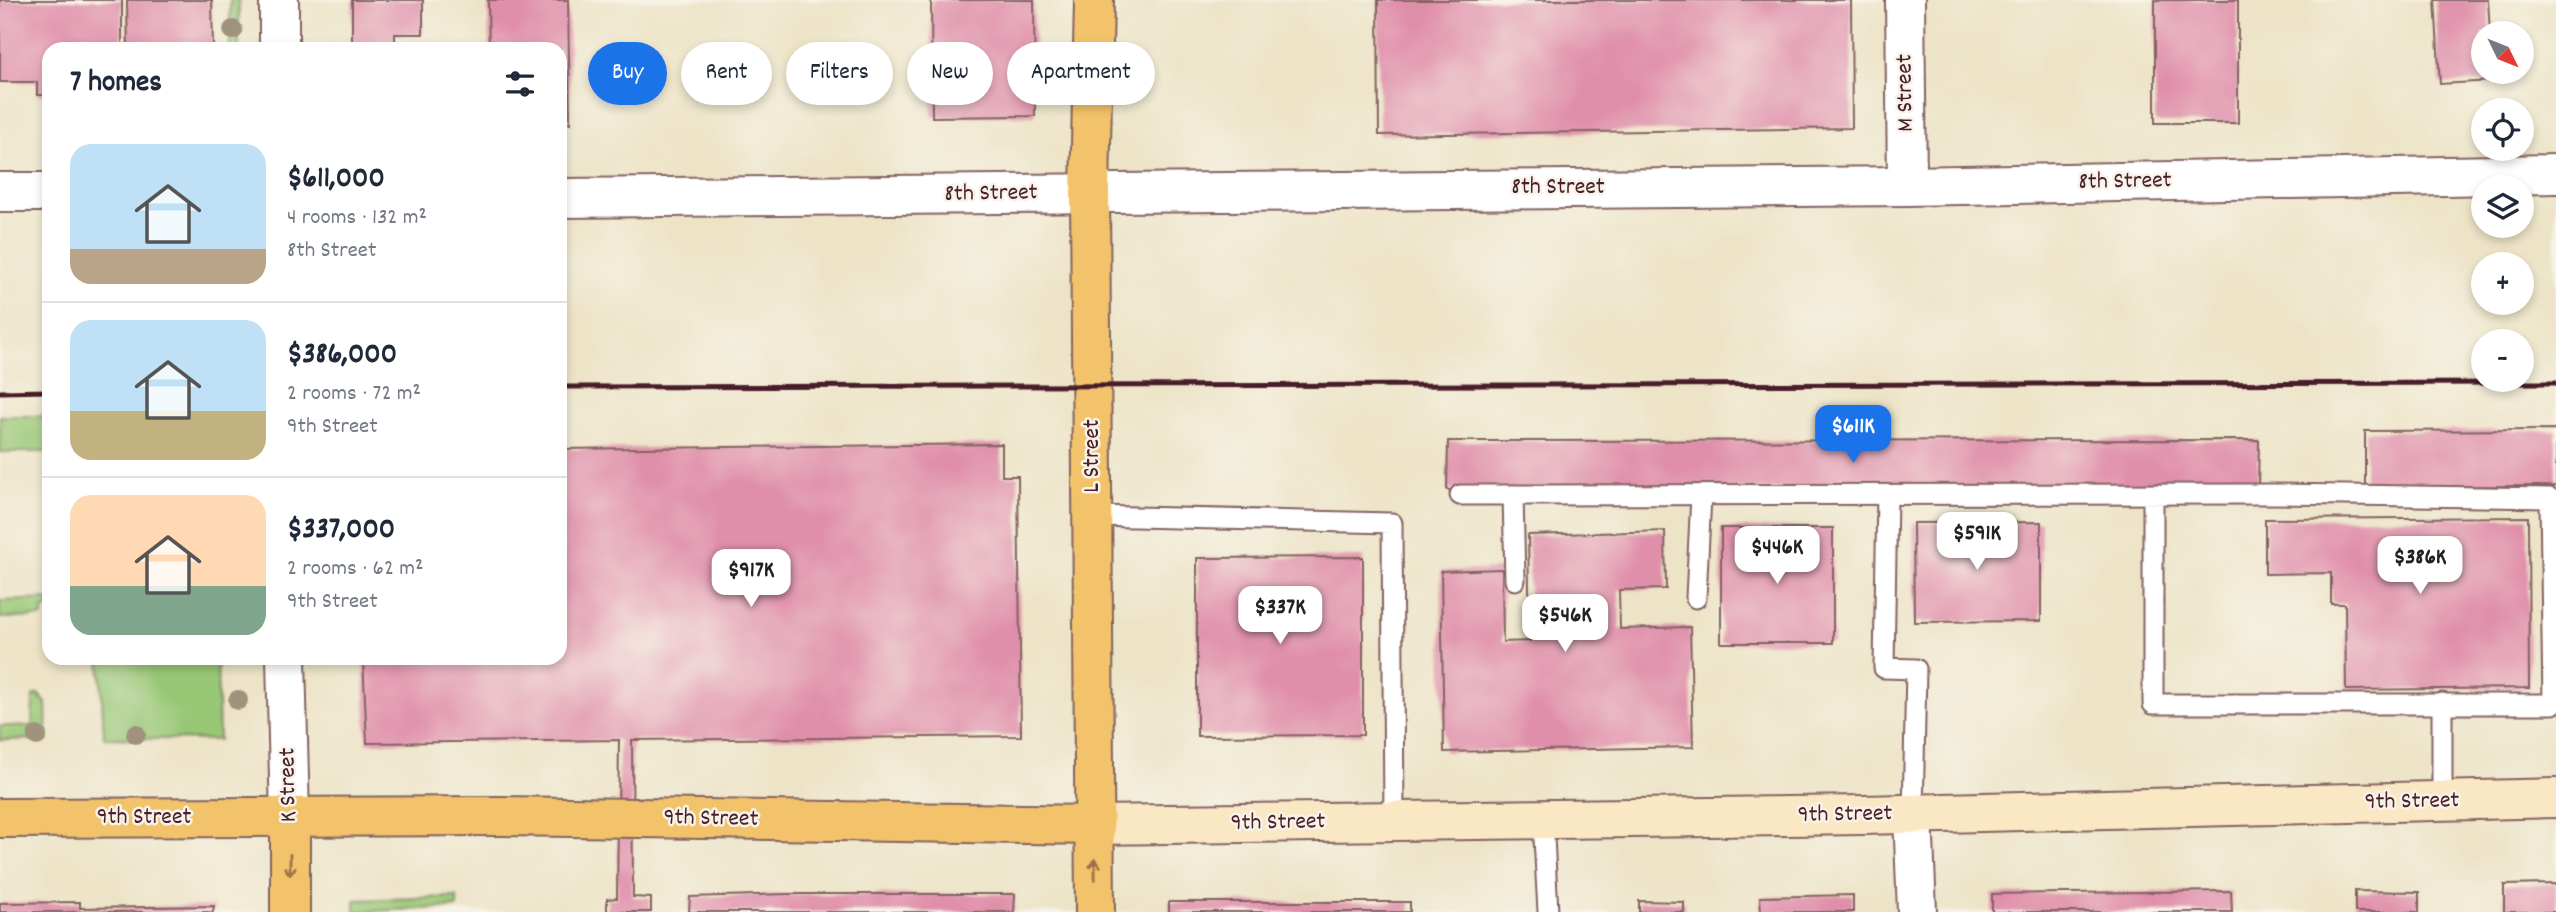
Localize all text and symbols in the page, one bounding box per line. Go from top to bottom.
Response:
north arrow [2471,21,2534,84]
map controls [2471,21,2534,392]
chip: Buy [588,42,667,105]
chip: Rent [681,42,772,105]
chip: Filters [786,42,893,105]
chip: New [907,42,993,105]
chip: Apartment [1007,42,1155,105]
street label: M Street [1888,54,1924,132]
text: 7 homes [70,63,162,106]
icon: filters [501,65,539,103]
button: locate [2471,98,2534,161]
text: $611,000 [287,159,385,202]
street label: 8th Street [2078,164,2172,200]
street label: 8th Street [1511,171,1605,205]
icon: home [126,172,210,256]
button: layers [2471,175,2534,238]
street label: 8th Street [944,176,1038,212]
text: 4 rooms · 132 m² [287,202,427,235]
text: 8th Street [287,235,376,268]
button: + [2471,252,2534,315]
button: − [2471,329,2534,392]
text: $386,000 [287,335,397,378]
icon: home [126,348,210,432]
text: 2 rooms · 72 m² [287,378,421,411]
pin: $611K [1804,406,1902,465]
text: 9th Street [287,411,378,444]
text: $611K [1831,411,1875,444]
street label: L Street [1076,419,1110,493]
text: $337,000 [287,510,395,553]
pin: $591K [1928,512,2026,572]
text: $591K [1953,518,2001,551]
icon: home [126,523,210,607]
pin: $446K [1728,526,1826,586]
text: $446K [1751,532,1803,565]
pin: $386K [2371,536,2469,596]
text: $386K [2394,542,2447,575]
pin: $917K [702,550,800,609]
text: 2 rooms · 62 m² [287,553,423,586]
text: $917K [728,555,774,588]
text: 9th Street [287,586,378,619]
pin: $337K [1231,586,1329,646]
text: $337K [1254,592,1306,625]
pin: $546K [1516,594,1614,654]
text: $546K [1538,600,1592,633]
street label: K Street [271,747,307,823]
street label: 9th Street [2364,784,2460,820]
street label: 9th Street [1797,797,1893,833]
street label: 9th Street [97,801,191,835]
street label: 9th Street [663,801,759,837]
street label: 9th Street [1230,805,1326,841]
one-way arrow [283,854,297,877]
one-way arrow [1088,857,1102,880]

